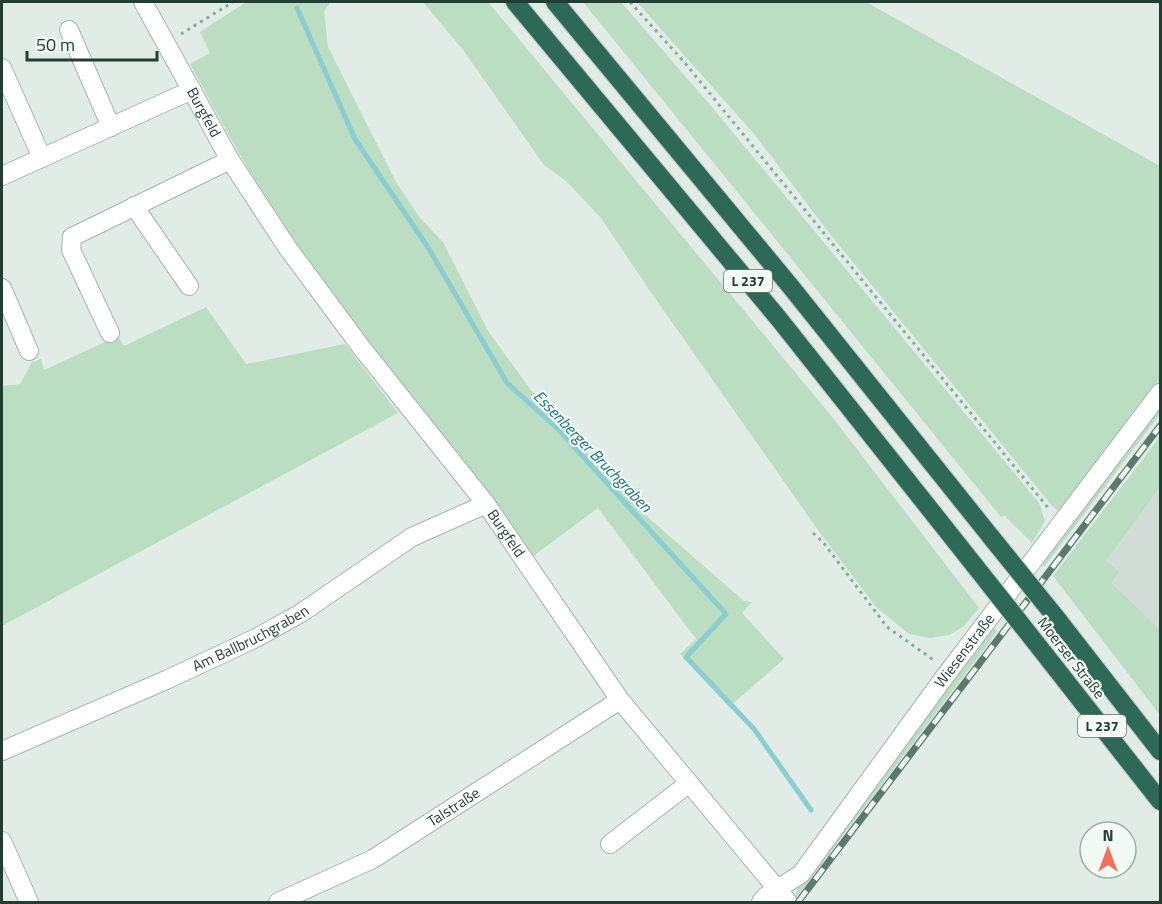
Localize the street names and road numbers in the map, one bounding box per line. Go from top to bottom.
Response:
street label: Burgfeld [181,83,227,141]
road number: L 237 [724,270,772,292]
street label: Burgfeld [482,504,531,562]
street label: Am Ballbruchgraben [188,599,313,677]
street label: Wiesenstraße [928,608,1000,692]
street label: Moerser Straße [1032,612,1111,704]
road number: L 237 [1078,715,1126,737]
street label: Talstraße [422,781,484,832]

